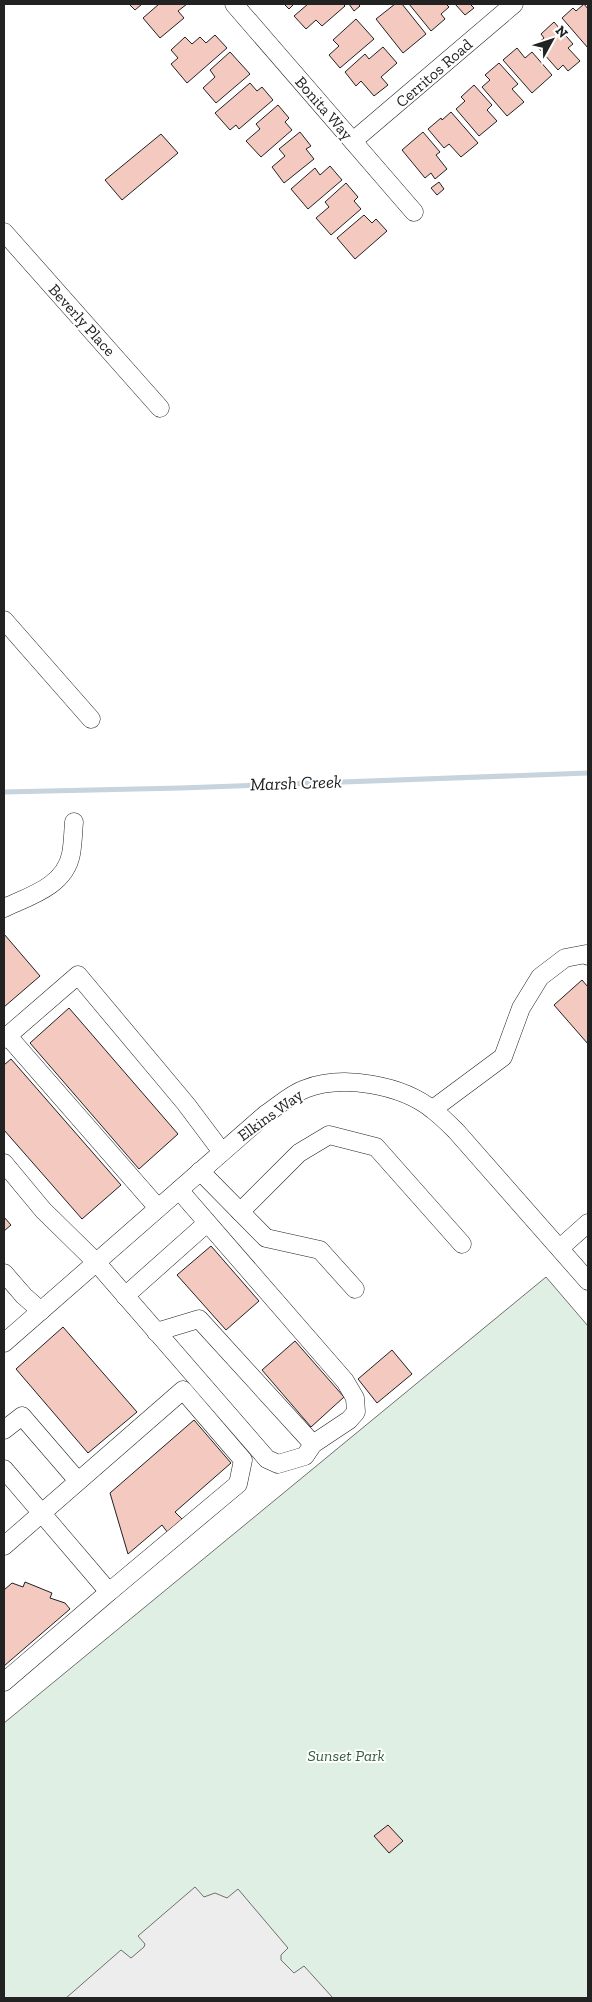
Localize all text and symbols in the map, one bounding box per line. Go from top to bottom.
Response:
north arrow [527,15,577,65]
text: N [552,22,572,42]
street label: Cerritos Road [392,35,476,111]
street label: Bonita Way [291,72,357,144]
street label: Beverly Place [45,280,119,360]
water label: Marsh Creek [250,770,342,796]
street label: Elkins Way [234,1085,307,1145]
park label: Sunset Park [307,1746,385,1765]

